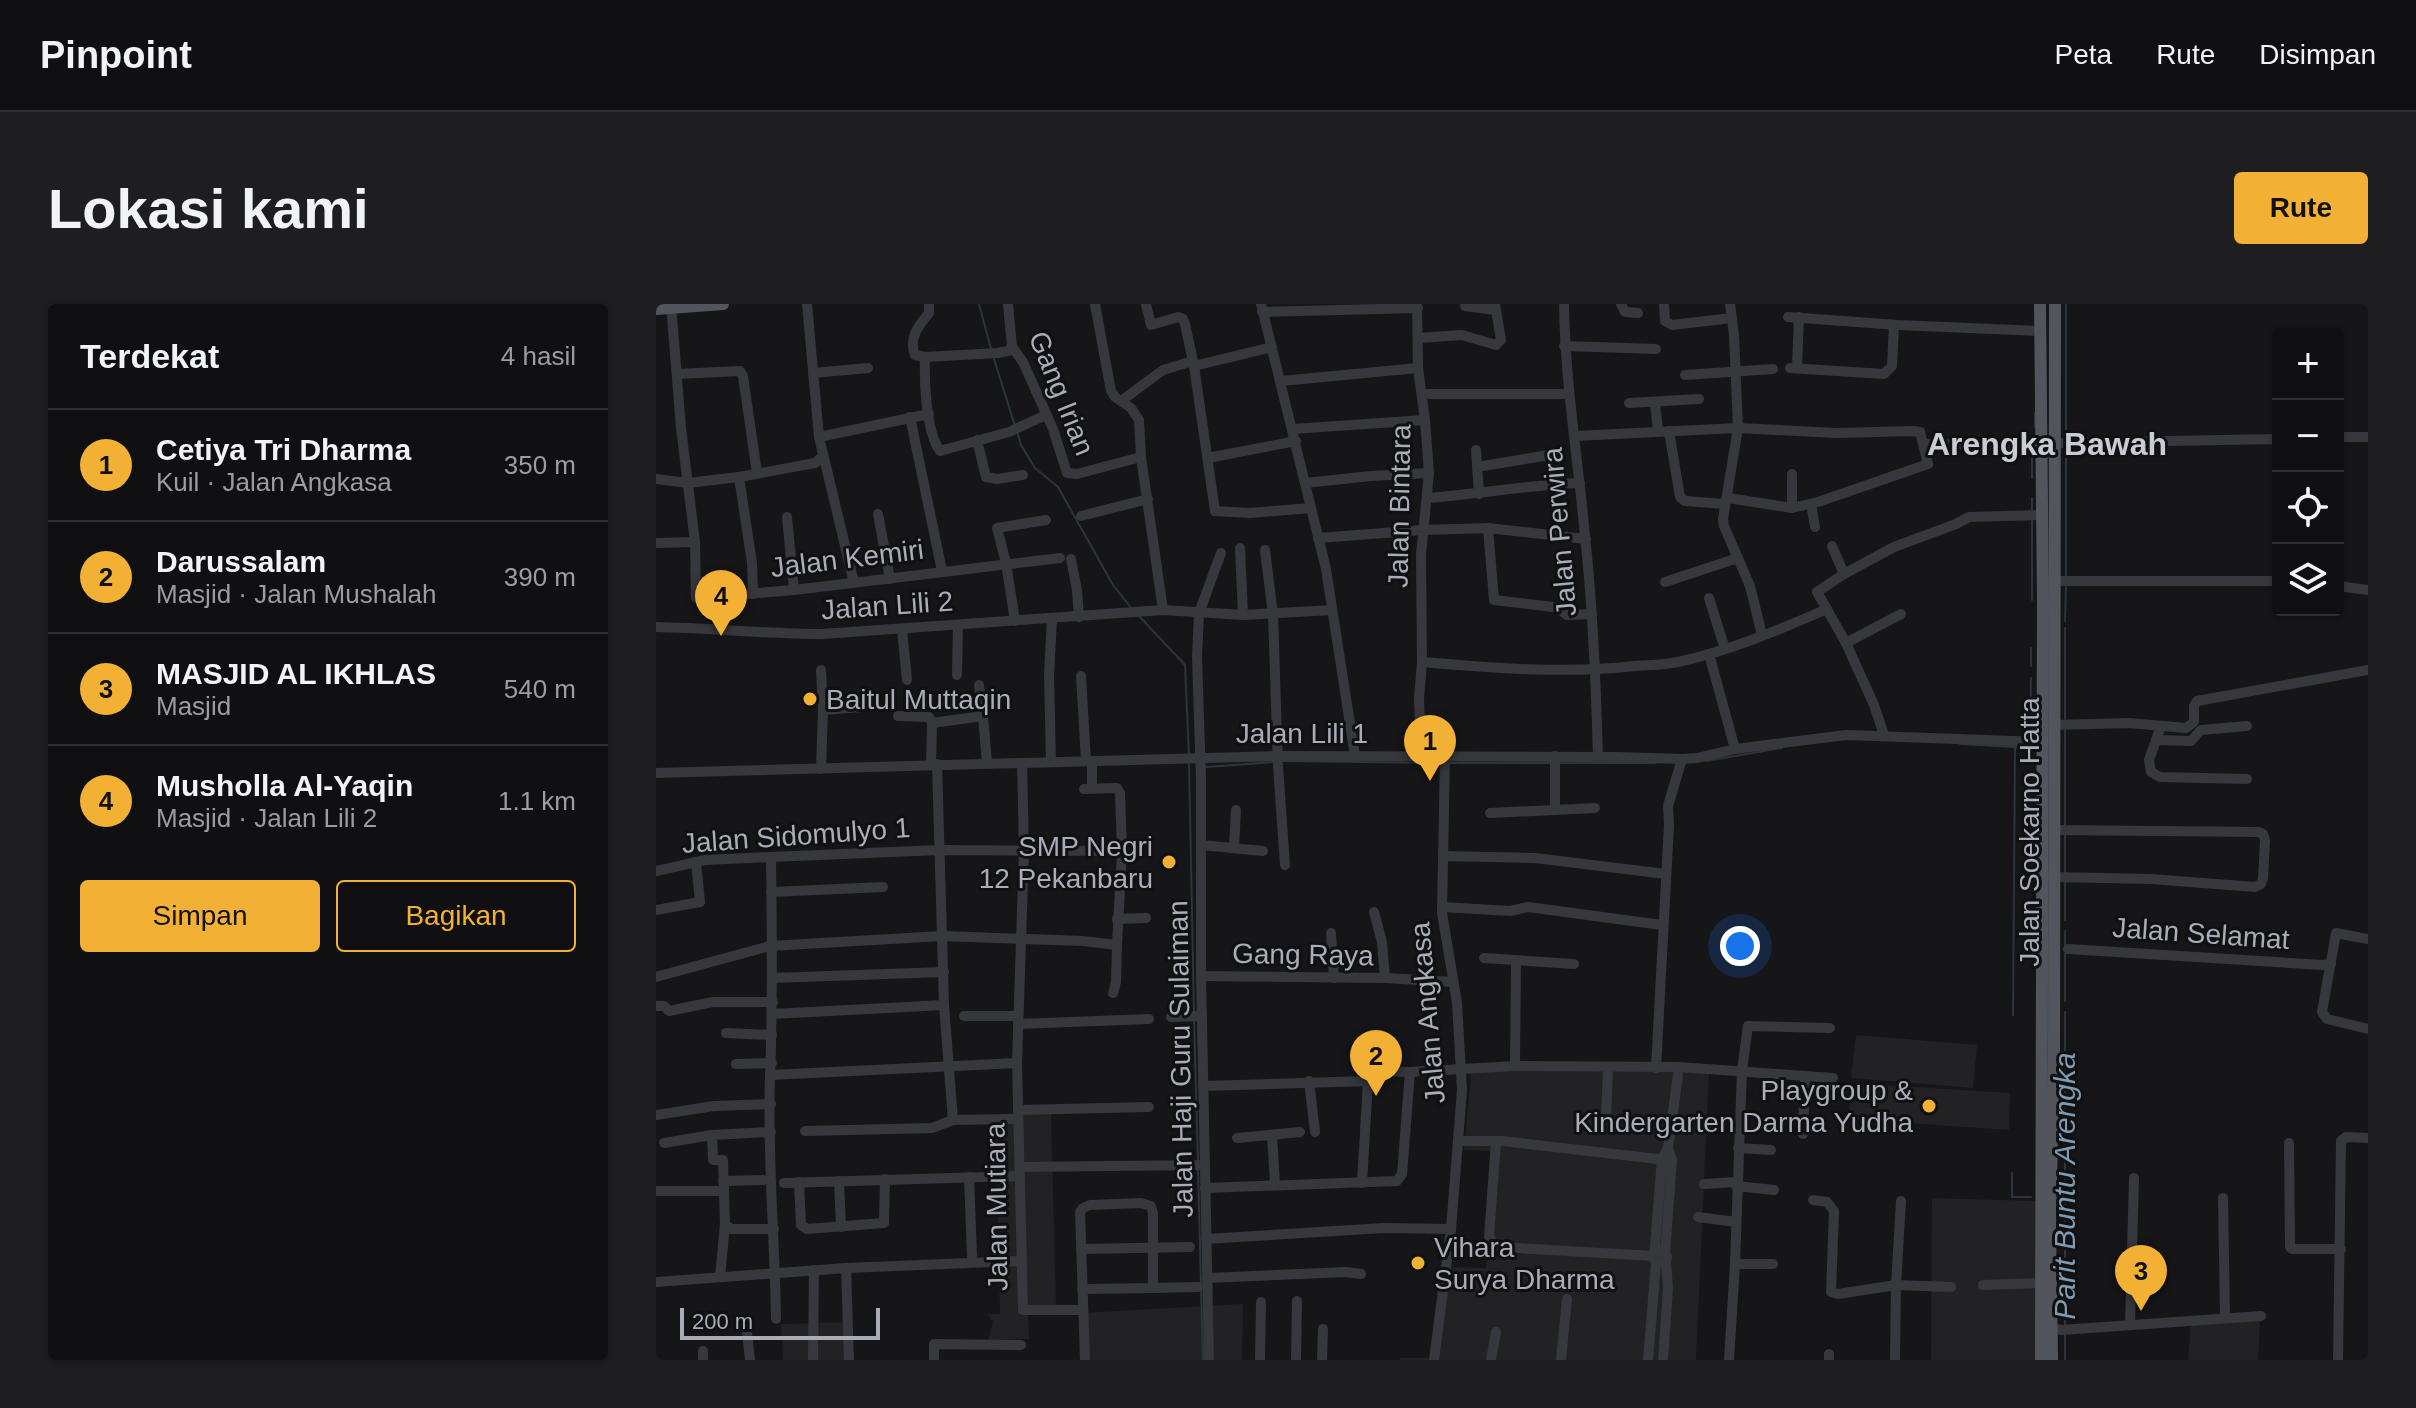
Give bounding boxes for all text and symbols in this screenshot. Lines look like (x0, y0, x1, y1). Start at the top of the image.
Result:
text: Pinpoint (40, 34, 192, 76)
text: Peta (2055, 39, 2112, 70)
text: Rute (2156, 39, 2215, 70)
text: Disimpan (2259, 39, 2376, 70)
button: Rute (2234, 172, 2368, 244)
text: Lokasi kami (48, 177, 369, 240)
street label: Gang Irian (1023, 327, 1100, 460)
map controls (2272, 328, 2344, 616)
button: + (2272, 328, 2344, 400)
text: Terdekat (80, 337, 219, 375)
text: 4 hasil (501, 341, 576, 371)
button: − (2272, 400, 2344, 472)
street label: Jalan Bintara (1383, 424, 1416, 588)
district label: Arengka Bawah (1927, 426, 2167, 462)
text: Cetiya Tri Dharma (156, 433, 411, 466)
street label: Jalan Perwira (1537, 446, 1582, 618)
text: 1 (99, 450, 113, 480)
text: 350 m (504, 450, 576, 480)
text: Kuil · Jalan Angkasa (156, 467, 392, 497)
button: locate (2272, 472, 2344, 544)
street label: Jalan Kemiri (769, 534, 925, 583)
button: layers (2272, 544, 2344, 616)
text: Darussalam (156, 545, 326, 578)
text: 2 (99, 562, 113, 592)
text: 390 m (504, 562, 576, 592)
pin: 4 (695, 570, 747, 636)
text: Masjid · Jalan Mushalah (156, 579, 436, 609)
street label: Jalan Lili 2 (820, 585, 954, 626)
text: MASJID AL IKHLAS (156, 657, 436, 690)
text: 3 (99, 674, 113, 704)
text: 540 m (504, 674, 576, 704)
place label: Baitul Muttaqin (826, 684, 1011, 715)
marker: Baitul Muttaqin (801, 690, 819, 708)
text: Masjid (156, 691, 231, 721)
street label: Jalan Soekarno Hatta (2014, 697, 2045, 967)
pin: 1 (1404, 715, 1456, 781)
street label: Jalan Lili 1 (1236, 718, 1368, 749)
text: Musholla Al-Yaqin (156, 769, 413, 802)
text: 4 (99, 786, 113, 816)
text: 1.1 km (498, 786, 576, 816)
text: Masjid · Jalan Lili 2 (156, 803, 377, 833)
street label: Jalan Sidomulyo 1 (681, 812, 911, 859)
place label: SMP Negri 12 Pekanbaru (979, 831, 1153, 894)
marker: SMP Negri 12 Pekanbaru (1160, 853, 1178, 871)
button: Simpan (80, 880, 320, 952)
button: Bagikan (336, 880, 576, 952)
street label: Jalan Haji Guru Sulaiman (1162, 900, 1199, 1218)
street label: Jalan Selamat (2111, 912, 2291, 955)
street label: Jalan Angkasa (1404, 920, 1451, 1105)
your location (1720, 926, 1760, 966)
street label: Gang Raya (1232, 938, 1374, 971)
pin: 2 (1350, 1030, 1402, 1096)
water label: Parit Buntu Arengka (2048, 1052, 2081, 1320)
place label: Playgroup & Kindergarten Darma Yudha (1574, 1075, 1913, 1138)
marker: Playgroup & Kindergarten Darma Yudha (1920, 1097, 1938, 1115)
street label: Jalan Mutiara (980, 1122, 1013, 1291)
place label: Vihara Surya Dharma (1434, 1232, 1615, 1295)
pin: 3 (2115, 1245, 2167, 1311)
marker: Vihara Surya Dharma (1409, 1254, 1427, 1272)
scale bar (680, 1304, 880, 1340)
text: 200 m (692, 1309, 753, 1334)

